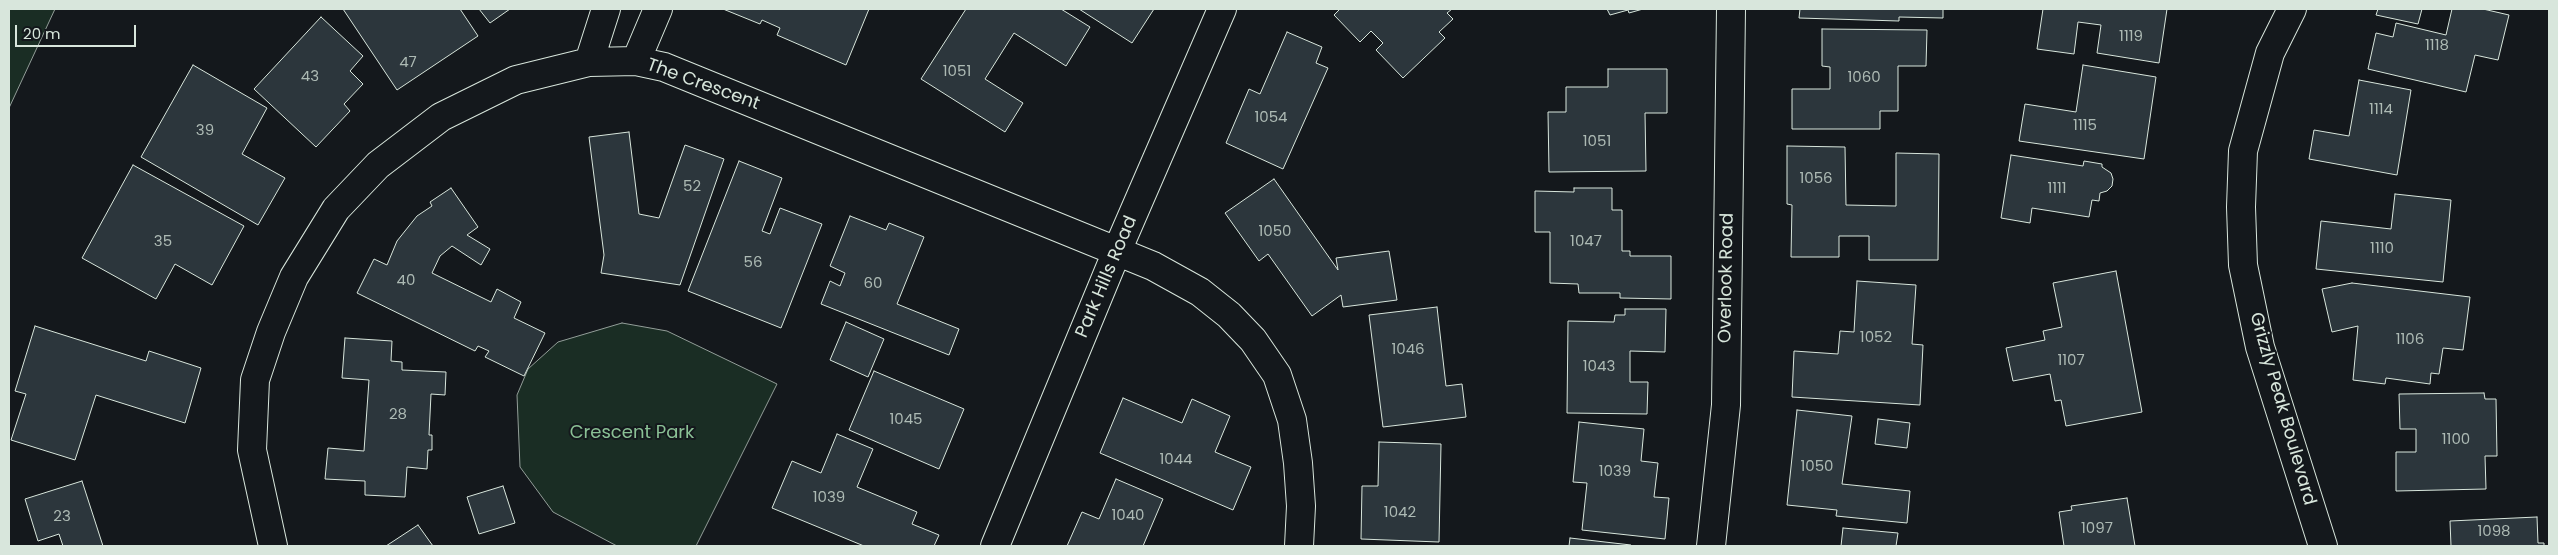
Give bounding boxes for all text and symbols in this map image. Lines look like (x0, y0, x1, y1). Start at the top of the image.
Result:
scale bar (18, 15, 139, 47)
text: 20 m (23, 23, 61, 44)
house number: 1119 (2119, 28, 2143, 46)
house number: 1118 (2425, 37, 2449, 55)
house number: 47 (399, 54, 417, 72)
street label: The Crescent (644, 55, 762, 115)
house number: 1051 (943, 63, 971, 81)
house number: 43 (301, 68, 319, 86)
house number: 1060 (1847, 69, 1881, 87)
house number: 1114 (2369, 101, 2393, 119)
house number: 1054 (1254, 109, 1288, 127)
house number: 1115 (2073, 117, 2097, 135)
house number: 39 (196, 122, 214, 140)
house number: 1051 (1583, 133, 1611, 151)
house number: 1056 (1799, 170, 1833, 188)
house number: 52 (683, 178, 701, 196)
house number: 1111 (2047, 180, 2067, 198)
street label: Park Hills Road (1072, 213, 1142, 341)
street label: Overlook Road (1715, 213, 1739, 343)
house number: 1050 (1258, 223, 1292, 241)
house number: 35 (154, 233, 172, 251)
house number: 1047 (1570, 233, 1602, 251)
house number: 1110 (2370, 240, 2394, 258)
house number: 56 (744, 254, 762, 272)
house number: 40 (397, 272, 415, 290)
house number: 60 (864, 275, 882, 293)
street label: Grizzly Peak Boulevard (2244, 310, 2320, 508)
house number: 1052 (1860, 329, 1892, 347)
house number: 1106 (2396, 331, 2424, 349)
house number: 1046 (1391, 341, 1425, 359)
house number: 1107 (2057, 352, 2085, 370)
house number: 1043 (1583, 358, 1615, 376)
house number: 28 (389, 406, 407, 424)
house number: 1045 (889, 411, 923, 429)
park label: Crescent Park (570, 422, 694, 444)
house number: 1100 (2442, 431, 2470, 449)
house number: 1044 (1159, 451, 1193, 469)
house number: 1050 (1800, 458, 1834, 476)
house number: 1039 (1599, 463, 1631, 481)
house number: 1039 (813, 489, 845, 507)
house number: 1042 (1384, 504, 1416, 522)
house number: 1040 (1111, 507, 1145, 525)
house number: 23 (53, 508, 71, 526)
house number: 1097 (2081, 520, 2113, 538)
house number: 1098 (2477, 523, 2511, 541)

